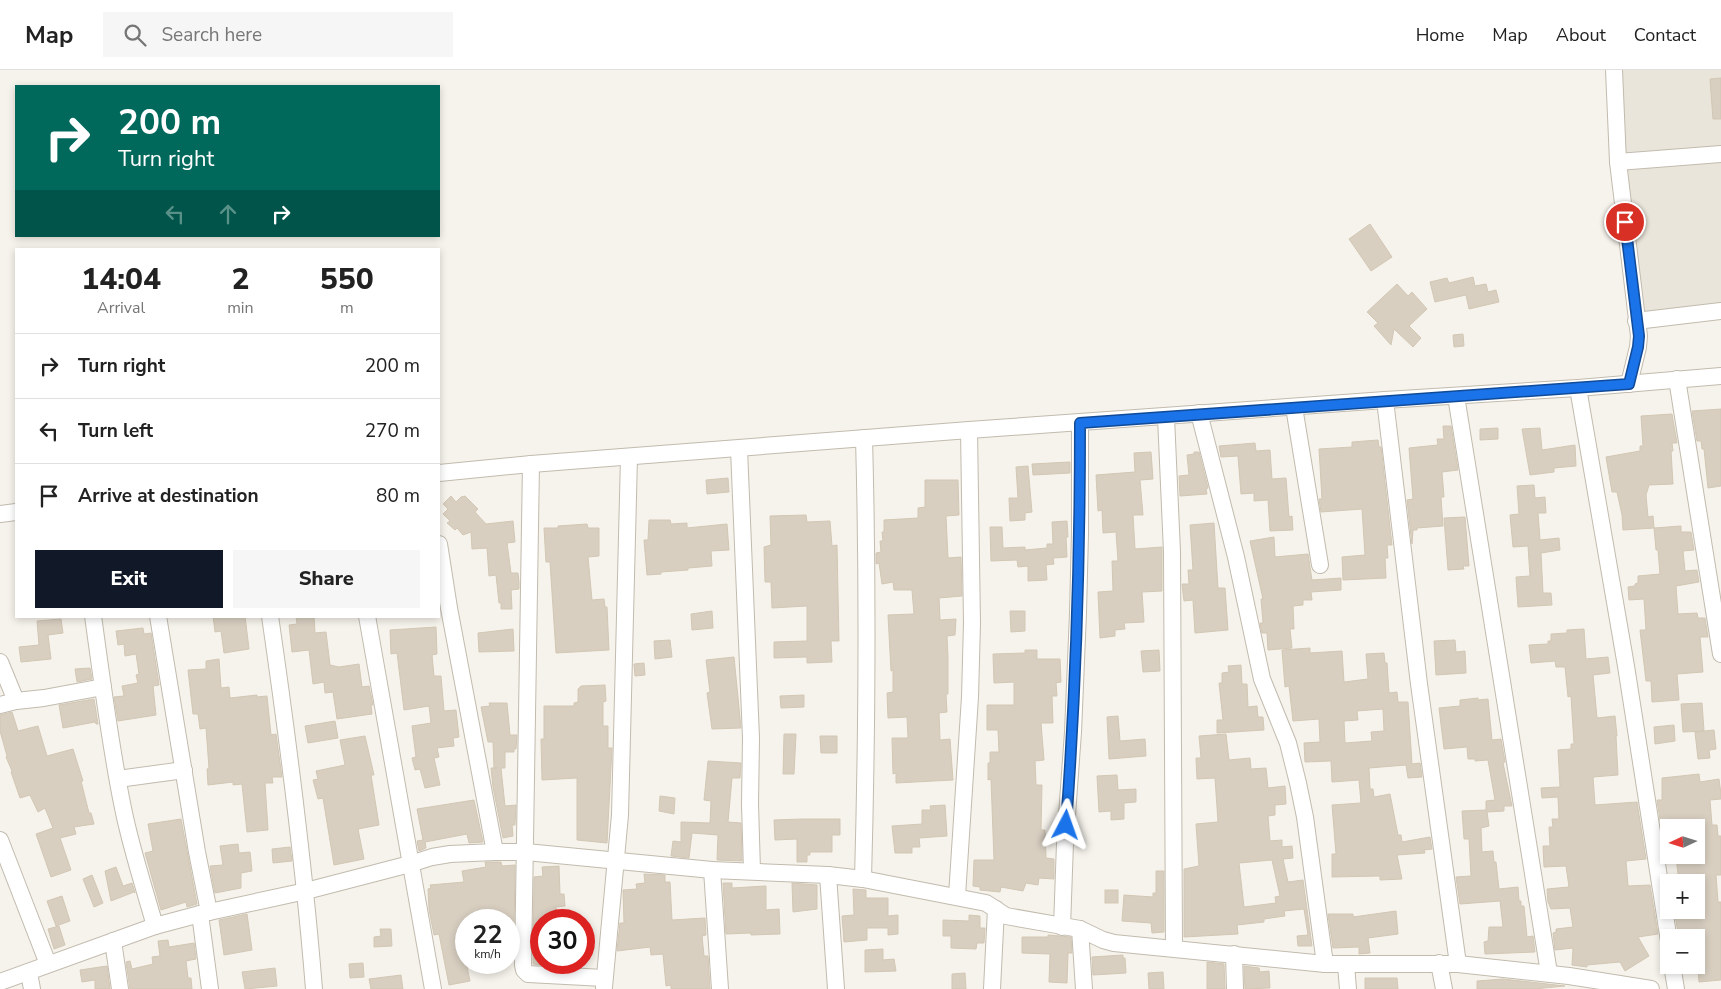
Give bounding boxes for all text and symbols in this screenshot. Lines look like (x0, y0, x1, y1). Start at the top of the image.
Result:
search box (103, 12, 453, 57)
text: Map (25, 19, 73, 51)
icon: search (121, 21, 149, 49)
text: Search here (161, 22, 262, 48)
text: Home (1416, 23, 1464, 47)
text: Map (1492, 23, 1528, 47)
text: About (1556, 23, 1606, 47)
text: Contact (1634, 23, 1696, 47)
text: 200 m (118, 99, 221, 146)
icon: right (35, 105, 100, 170)
text: Turn right (118, 144, 214, 174)
icon: left (161, 200, 189, 228)
icon: ahead (214, 200, 242, 228)
icon: right (267, 200, 295, 228)
pin (1604, 201, 1646, 243)
icon: arrive (1611, 208, 1639, 236)
text: 14:04 (81, 259, 161, 300)
text: 2 (231, 259, 249, 300)
text: 550 (320, 259, 374, 300)
text: Arrival (97, 297, 145, 319)
text: min (227, 297, 254, 319)
text: m (340, 297, 354, 319)
icon: right (35, 352, 63, 380)
text: Turn right (78, 353, 165, 379)
text: 200 m (365, 353, 420, 379)
icon: left (35, 417, 63, 445)
text: Turn left (78, 418, 153, 444)
text: 270 m (365, 418, 420, 444)
icon: arrive (35, 482, 63, 510)
text: Arrive at destination (78, 483, 259, 509)
text: 80 m (376, 483, 420, 509)
button: Exit (35, 550, 223, 608)
button: Share (233, 550, 420, 608)
position arrow (1039, 798, 1091, 850)
north arrow (1660, 819, 1705, 864)
map controls (1660, 819, 1705, 974)
button: + (1660, 874, 1705, 919)
speed limit sign: 30 (530, 909, 595, 974)
text: 22 (472, 918, 503, 952)
button: − (1660, 929, 1705, 974)
text: km/h (474, 946, 501, 962)

